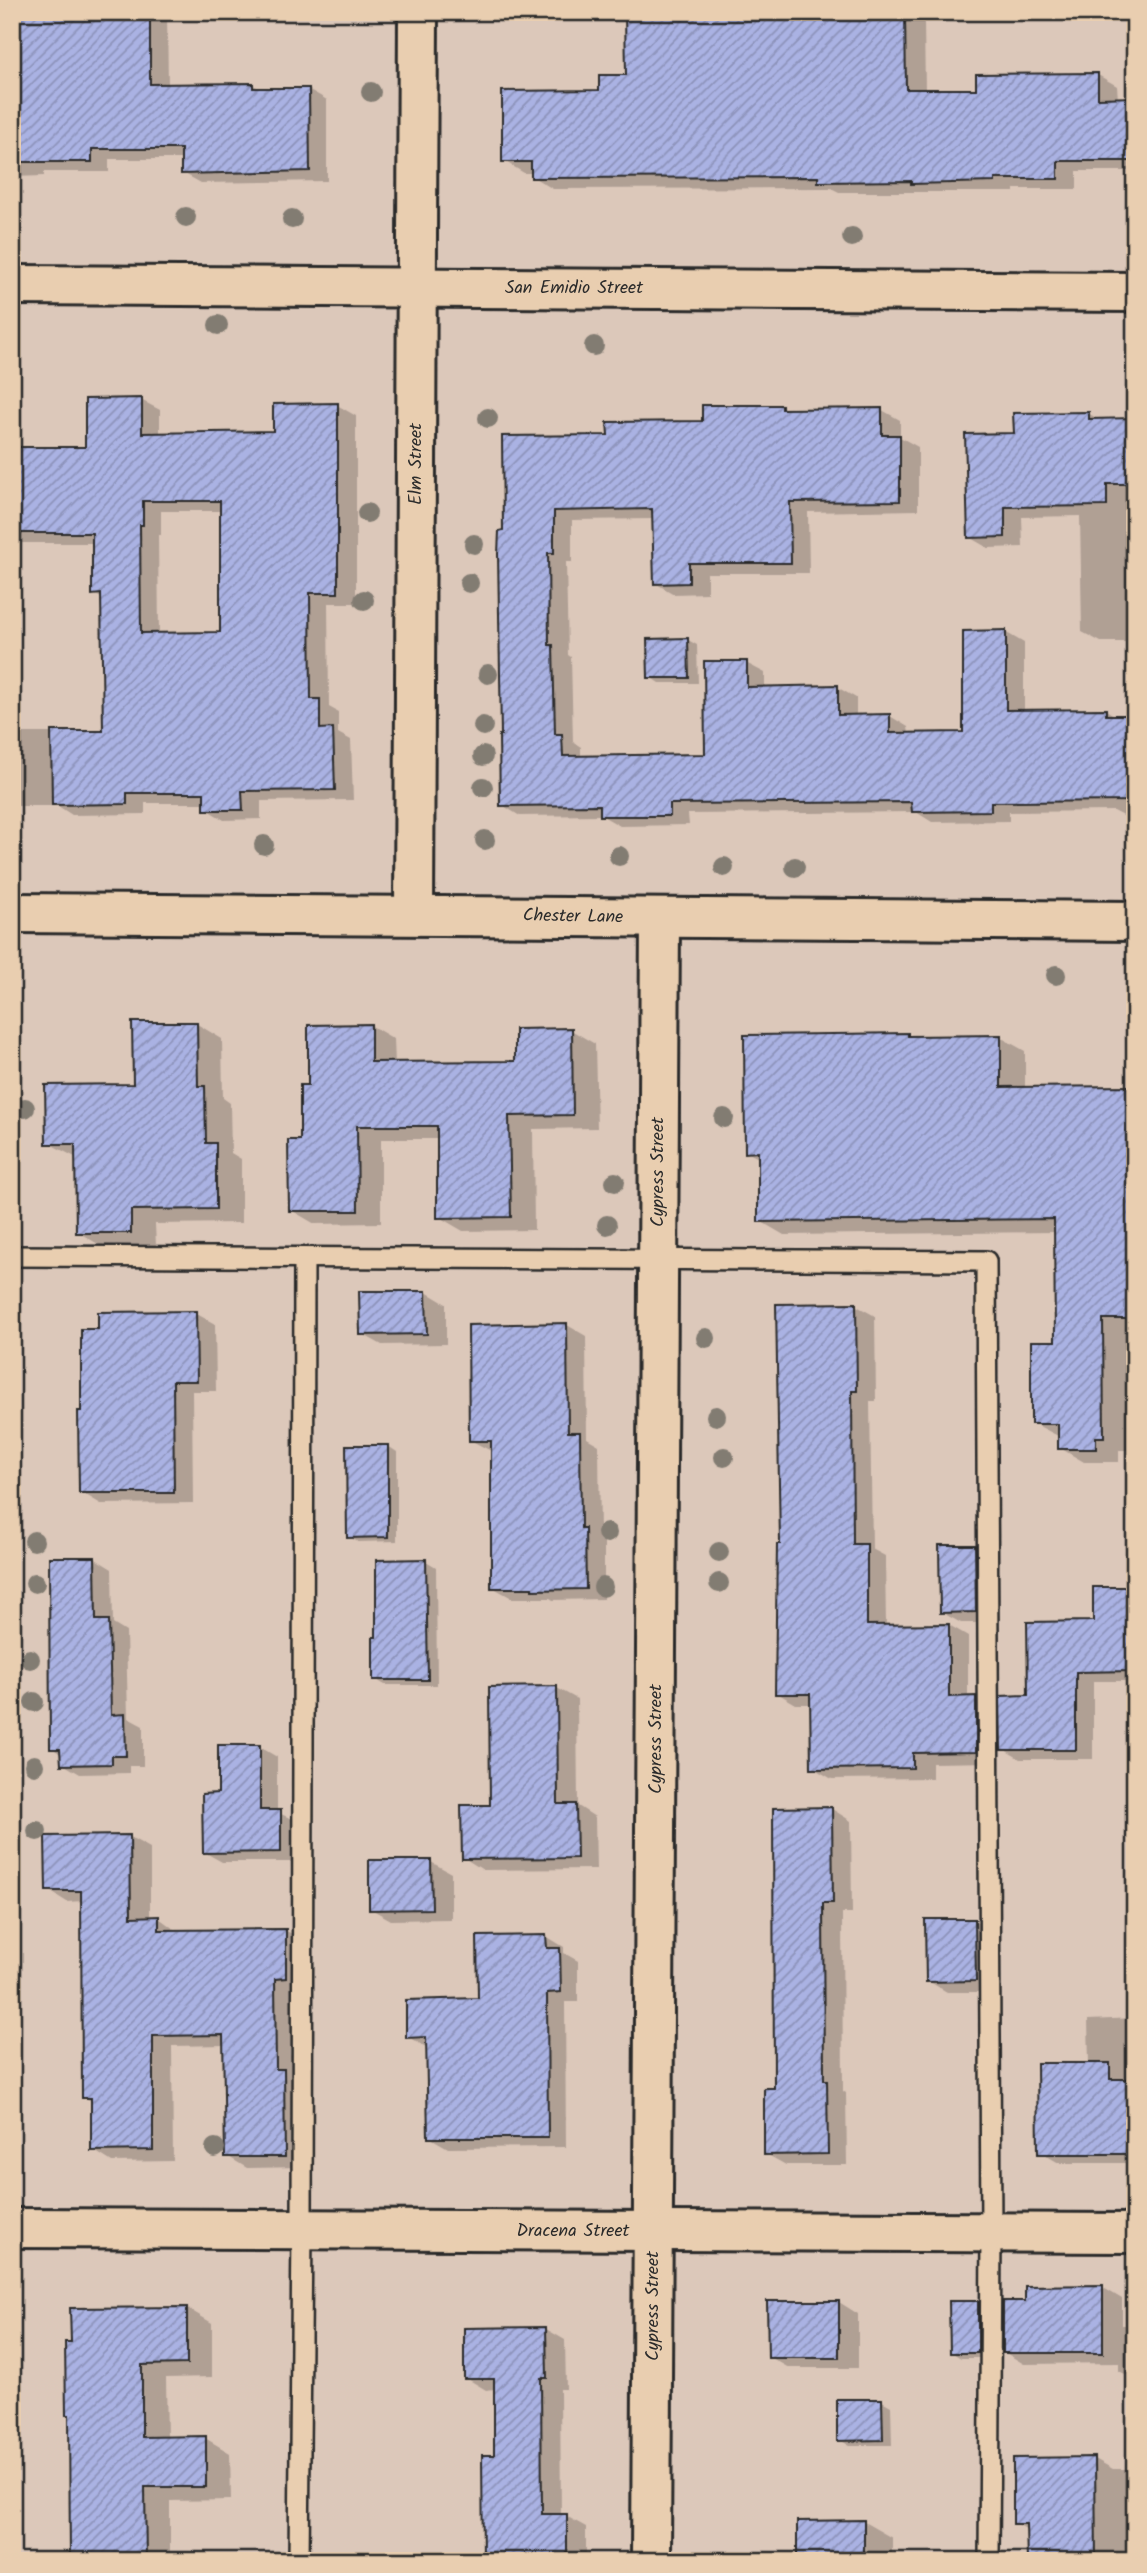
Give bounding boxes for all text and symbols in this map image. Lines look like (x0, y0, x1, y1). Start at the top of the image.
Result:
street label: San Emidio Street (505, 274, 644, 303)
street label: Elm Street (402, 422, 431, 505)
street label: Chester Lane (523, 902, 623, 932)
street label: Cypress Street (644, 1116, 673, 1227)
street label: Cypress Street (642, 1683, 671, 1794)
street label: Dracena Street (516, 2217, 631, 2246)
street label: Cypress Street (639, 2250, 668, 2361)

